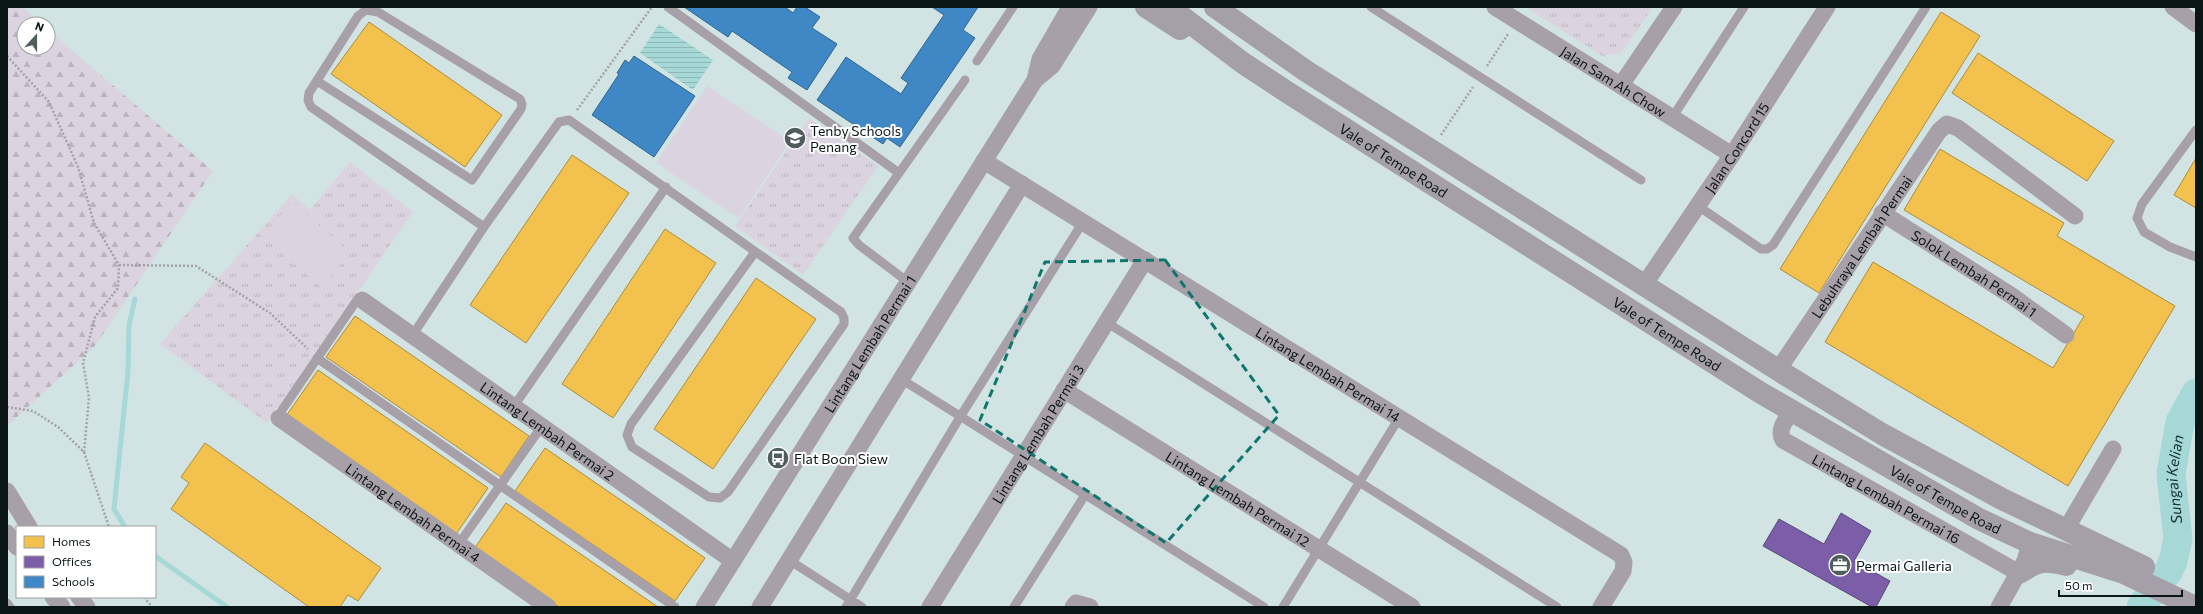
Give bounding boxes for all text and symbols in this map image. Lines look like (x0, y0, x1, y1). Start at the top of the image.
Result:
north arrow (16, 16, 56, 56)
text: N (34, 19, 46, 34)
street label: Jalan Sam Ah Chow (1558, 42, 1669, 120)
street label: Jalan Concord 15 (1701, 99, 1772, 196)
street label: Vale of Tempe Road (1337, 119, 1451, 200)
place label: Tenby Schools Penang (810, 122, 901, 155)
school or university icon: Tenby Schools Penang (782, 125, 808, 151)
street label: Lebuhraya Lembah Permai (1807, 172, 1915, 321)
street label: Solok Lembah Permai 1 (1909, 226, 2040, 320)
street label: Lintang Lembah Permai 1 (820, 272, 919, 415)
street label: Vale of Tempe Road (1610, 293, 1725, 374)
street label: Lintang Lembah Permai 14 (1253, 323, 1404, 425)
street label: Lintang Lembah Permai 3 (988, 361, 1087, 506)
street label: Lintang Lembah Permai 2 (477, 378, 618, 484)
water label: Sungai Kelian (2162, 433, 2187, 525)
bus stop icon: Flat Boon Siew (765, 445, 791, 471)
street label: Lintang Lembah Permai 12 (1163, 447, 1313, 550)
place label: Flat Boon Siew (794, 450, 888, 467)
street label: Lintang Lembah Permai 16 (1810, 450, 1963, 547)
street label: Lintang Lembah Permai 4 (343, 459, 484, 566)
street label: Vale of Tempe Road (1887, 461, 2004, 537)
legend (16, 526, 156, 598)
text: Homes (52, 534, 90, 548)
office icon: Permai Galleria (1827, 552, 1853, 578)
text: Offices (52, 554, 92, 568)
place label: Permai Galleria (1856, 557, 1952, 574)
scale bar (2059, 572, 2182, 598)
text: Schools (52, 574, 95, 588)
text: 50 m (2065, 578, 2093, 592)

